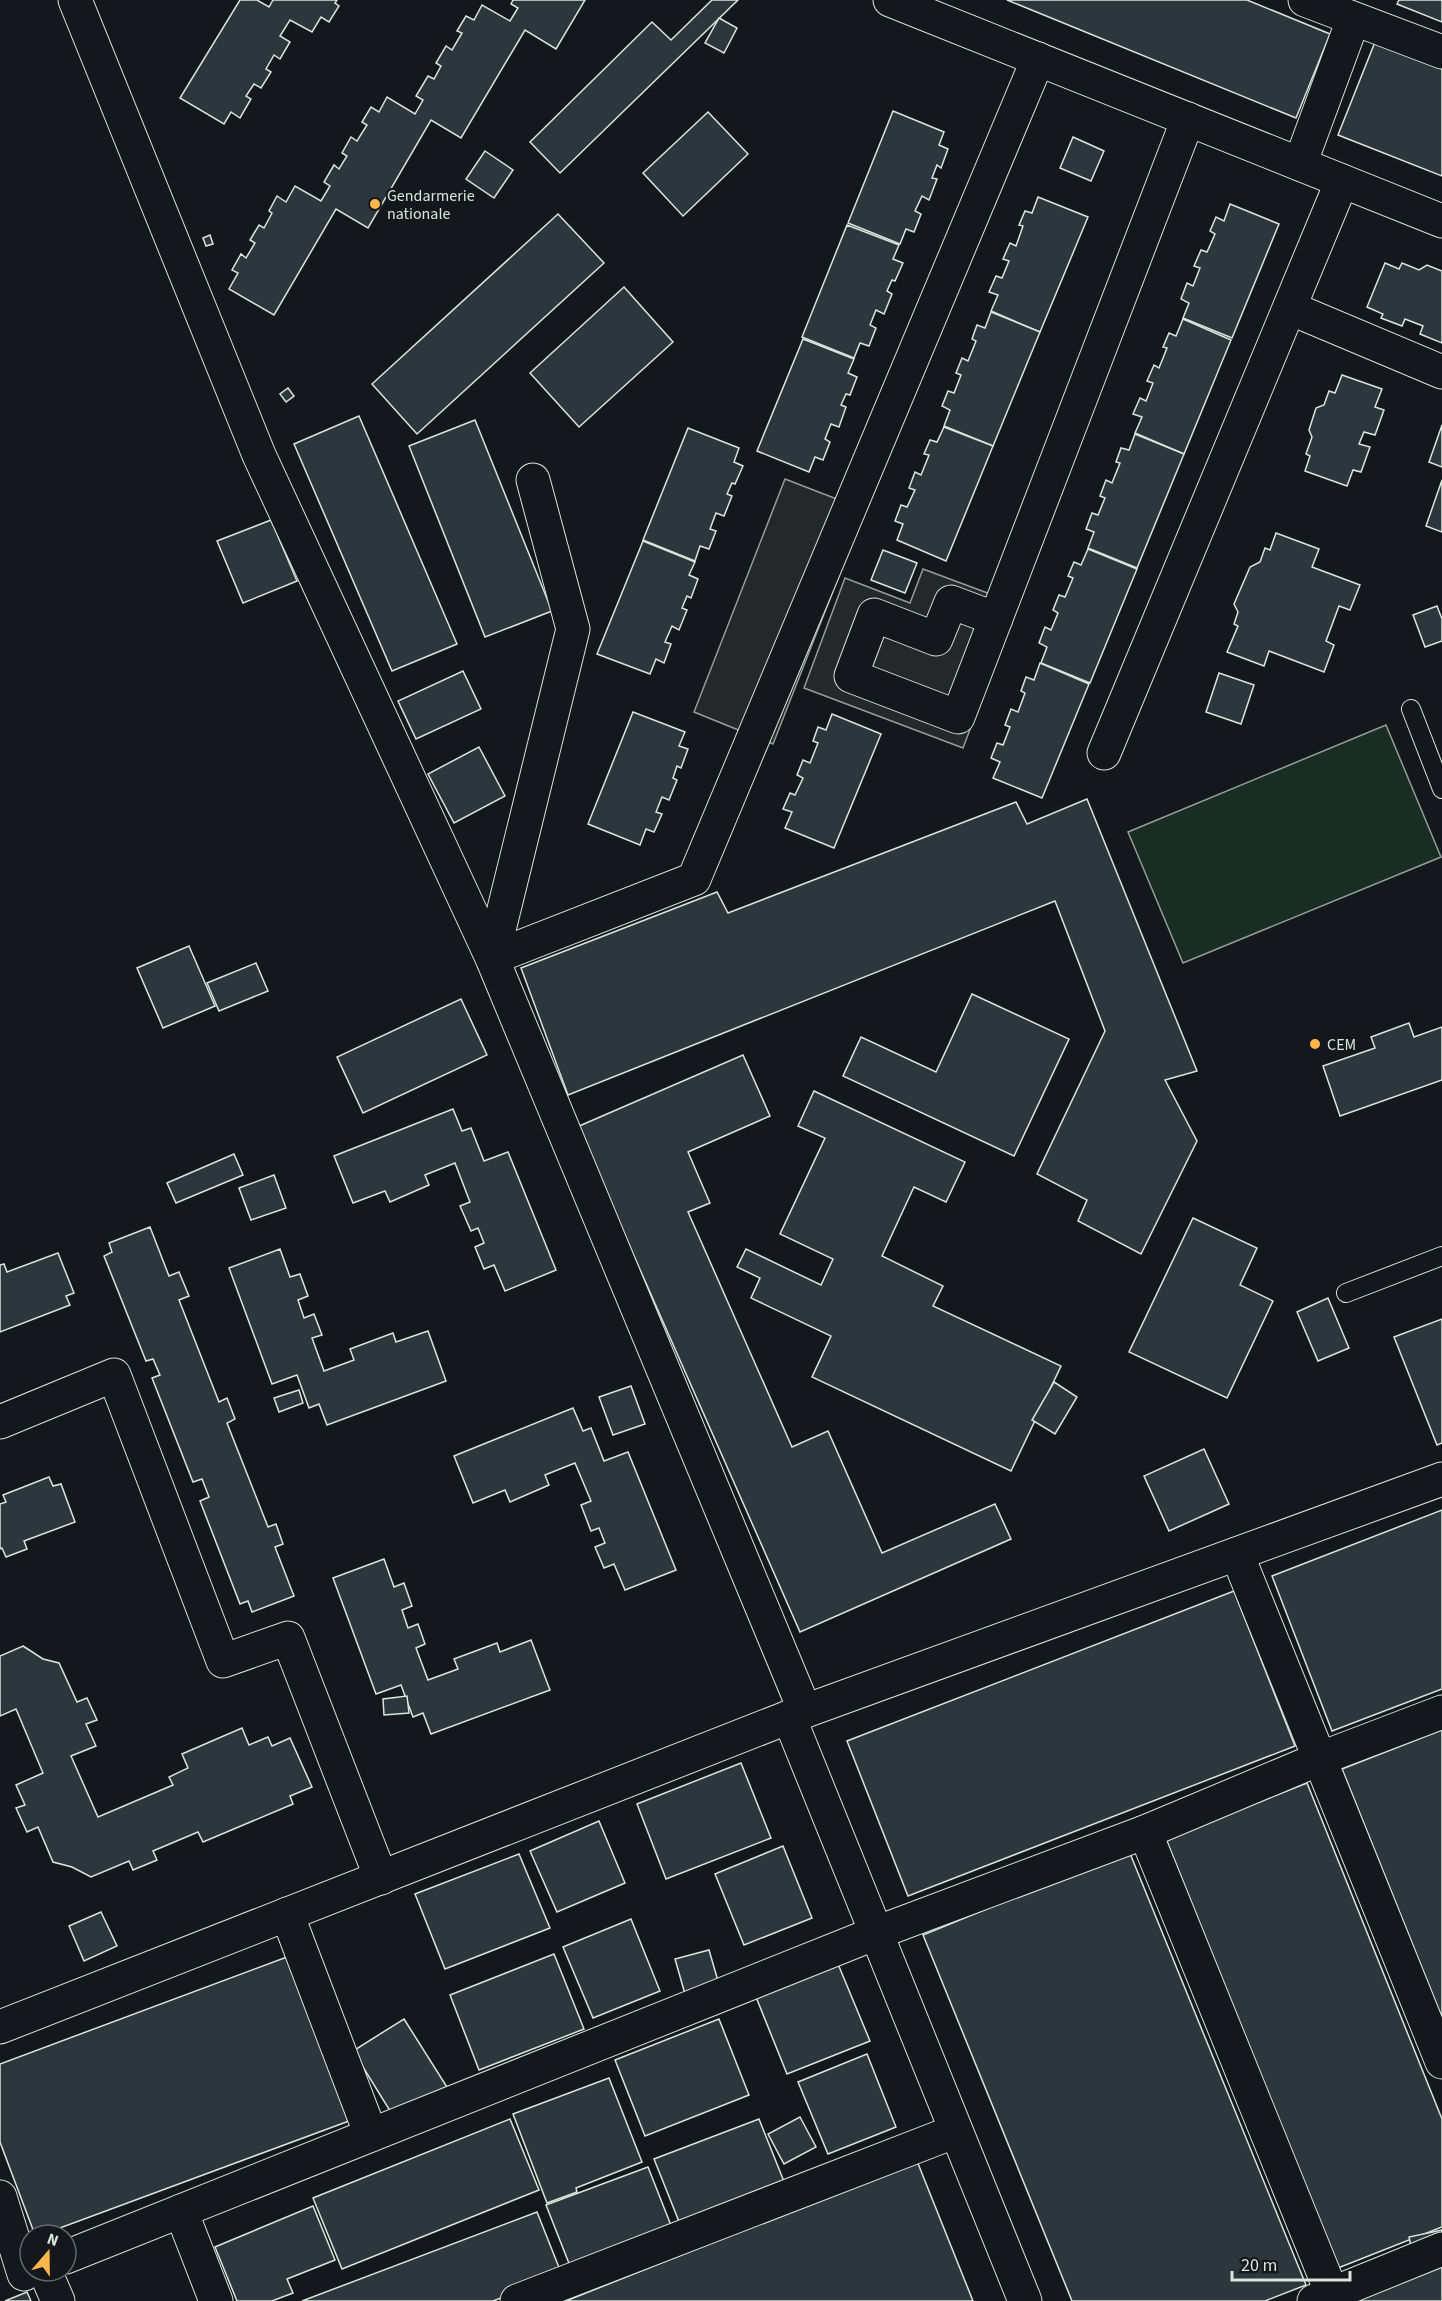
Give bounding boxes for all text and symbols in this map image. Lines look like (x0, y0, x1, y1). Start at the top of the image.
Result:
place label: Gendarmerie nationale (387, 185, 475, 225)
marker: Gendarmerie nationale (368, 197, 382, 211)
place label: CEM (1327, 1034, 1356, 1056)
marker: CEM (1308, 1037, 1322, 1051)
north arrow (18, 2223, 78, 2283)
text: N (44, 2228, 62, 2252)
scale bar (1232, 2244, 1350, 2282)
text: 20 m (1241, 2253, 1277, 2278)

